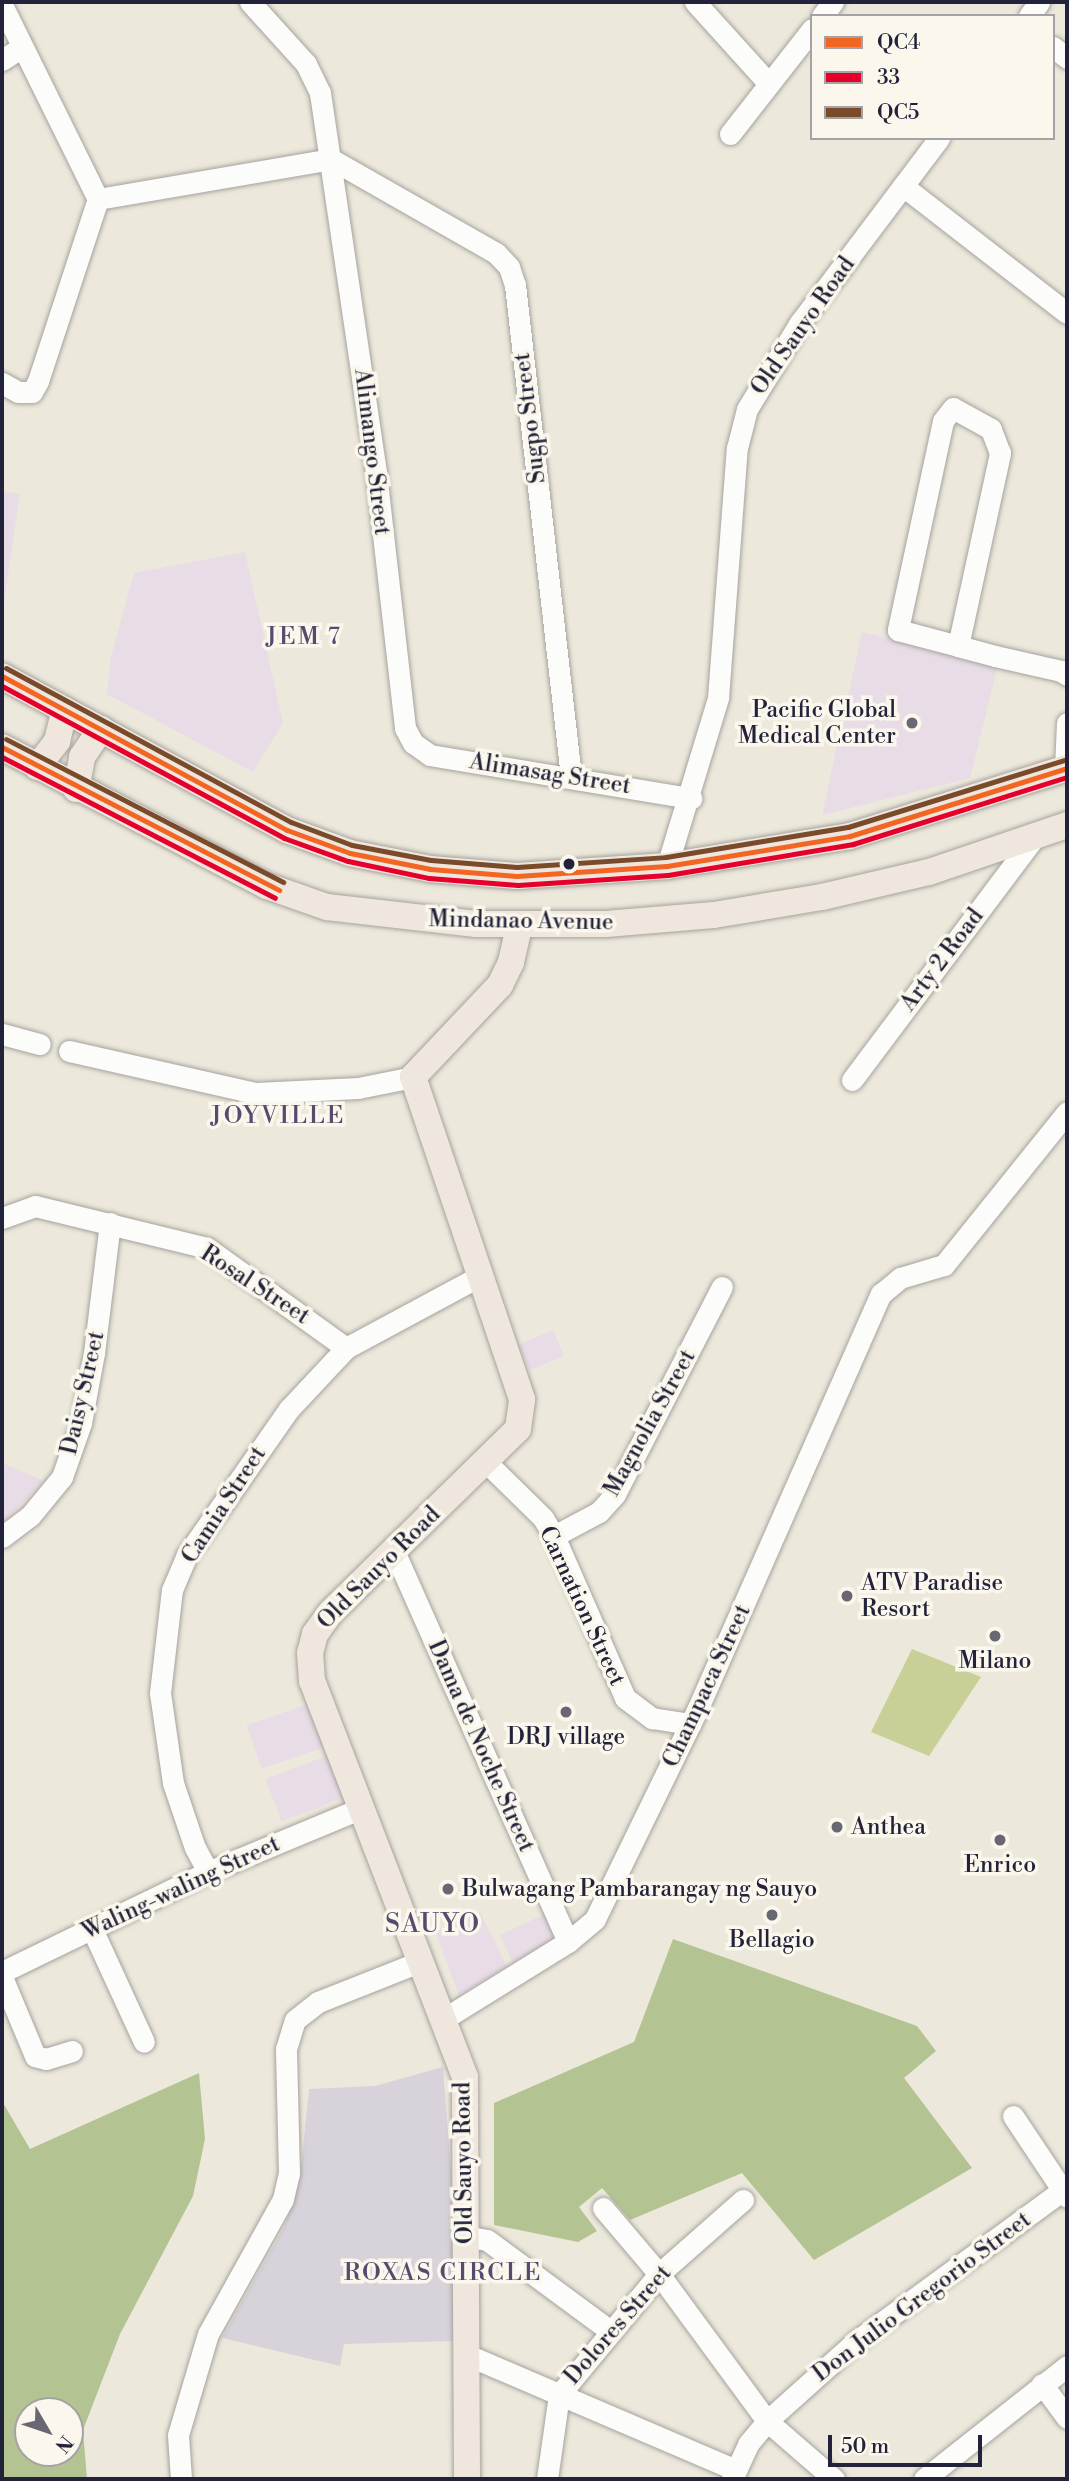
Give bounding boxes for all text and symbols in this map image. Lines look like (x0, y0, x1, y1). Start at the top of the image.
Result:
legend (810, 14, 1055, 140)
text: QC4 (877, 30, 920, 56)
text: 33 (877, 65, 900, 91)
text: QC5 (877, 100, 919, 126)
street label: Old Sauyo Road (745, 252, 861, 400)
street label: Sugpo Street (508, 351, 552, 485)
street label: Alimango Street (348, 367, 396, 537)
district label: JEM 7 (267, 624, 341, 652)
place label: Pacific Global Medical Center (738, 696, 896, 750)
marker: Pacific Global Medical Center (902, 713, 922, 733)
street label: Alimasag Street (467, 748, 633, 800)
unlabelled marker (562, 857, 576, 871)
street label: Arty 2 Road (894, 903, 990, 1017)
street label: Mindanao Avenue (428, 906, 614, 936)
district label: JOYVILLE (212, 1103, 344, 1131)
street label: Rosal Street (195, 1240, 315, 1330)
street label: Daisy Street (55, 1329, 111, 1457)
street label: Magnolia Street (598, 1345, 702, 1501)
street label: Camia Street (176, 1441, 272, 1569)
street label: Old Sauyo Road (312, 1501, 446, 1635)
street label: Carnation Street (533, 1522, 631, 1690)
place label: ATV Paradise Resort (861, 1569, 1003, 1623)
marker: ATV Paradise Resort (839, 1588, 855, 1604)
street label: Champaca Street (657, 1600, 757, 1772)
marker: Milano (987, 1628, 1003, 1644)
street label: Dama de Noche Street (422, 1636, 540, 1856)
place label: Milano (958, 1647, 1032, 1675)
marker: DRJ village (558, 1704, 574, 1720)
place label: DRJ village (507, 1723, 625, 1751)
place label: Anthea (851, 1813, 926, 1841)
marker: Anthea (829, 1819, 845, 1835)
street label: Waling-waling Street (78, 1830, 284, 1946)
marker: Enrico (992, 1832, 1008, 1848)
place label: Enrico (964, 1851, 1036, 1879)
place label: Bulwagang Pambarangay ng Sauyo (462, 1875, 817, 1903)
marker: Bulwagang Pambarangay ng Sauyo (440, 1881, 456, 1897)
marker: Bellagio (764, 1907, 780, 1923)
district label: SAUYO (386, 1909, 480, 1941)
place label: Bellagio (729, 1926, 815, 1954)
street label: Old Sauyo Road (449, 2082, 479, 2244)
street label: Don Julio Gregorio Street (808, 2206, 1036, 2388)
district label: ROXAS CIRCLE (345, 2260, 541, 2288)
street label: Dolores Street (559, 2260, 677, 2390)
north arrow (14, 2397, 84, 2467)
scale bar (831, 2422, 985, 2466)
text: N (50, 2431, 78, 2457)
text: 50 m (841, 2434, 889, 2460)

